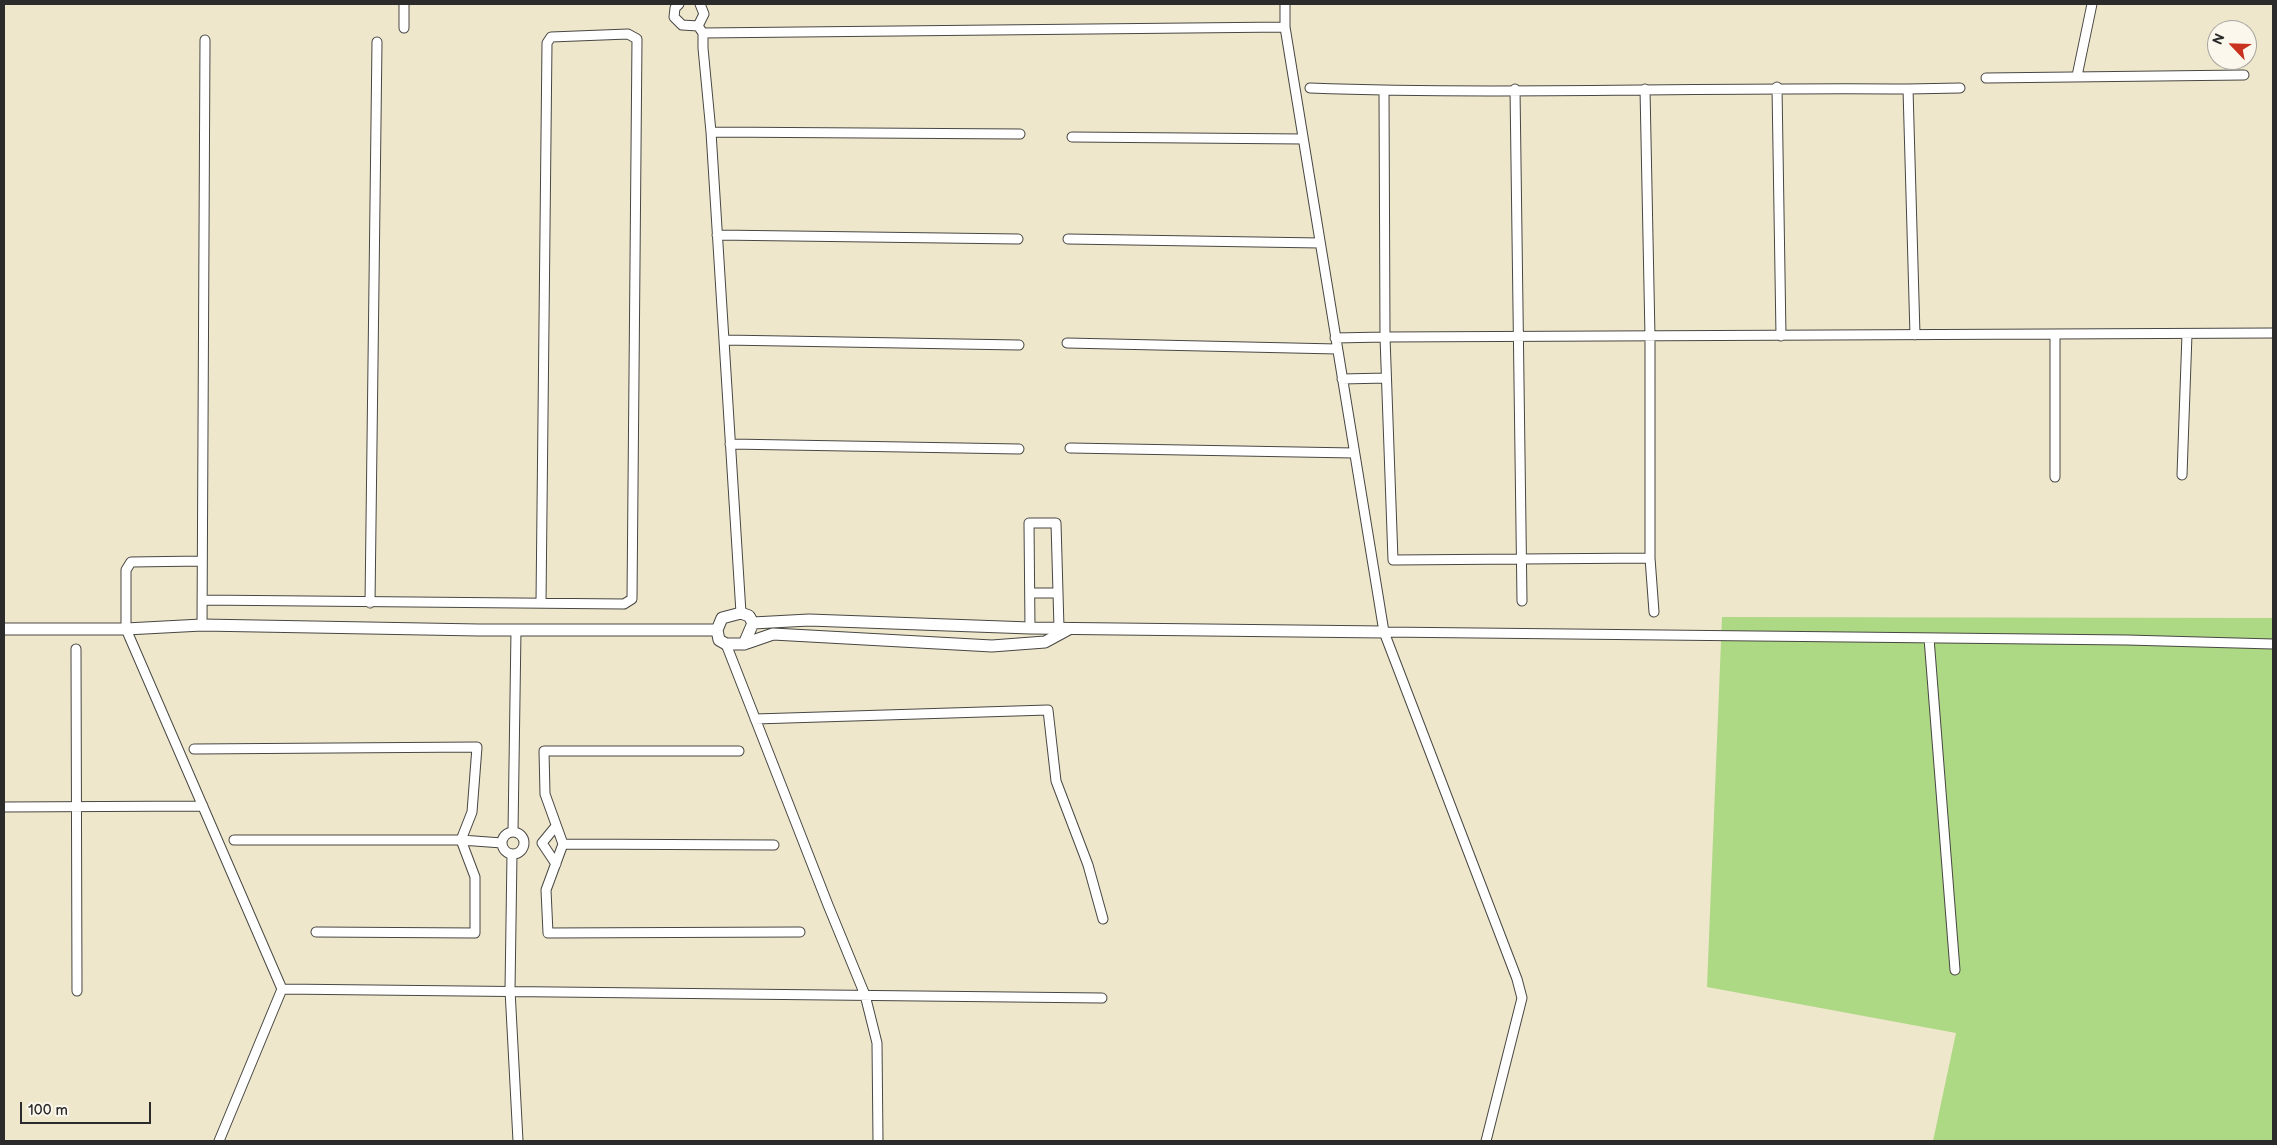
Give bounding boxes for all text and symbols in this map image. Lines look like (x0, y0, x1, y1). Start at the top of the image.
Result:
north arrow (2207, 20, 2257, 70)
text: N (2209, 31, 2229, 47)
scale bar (22, 1092, 154, 1124)
text: 100 m (28, 1101, 68, 1120)

